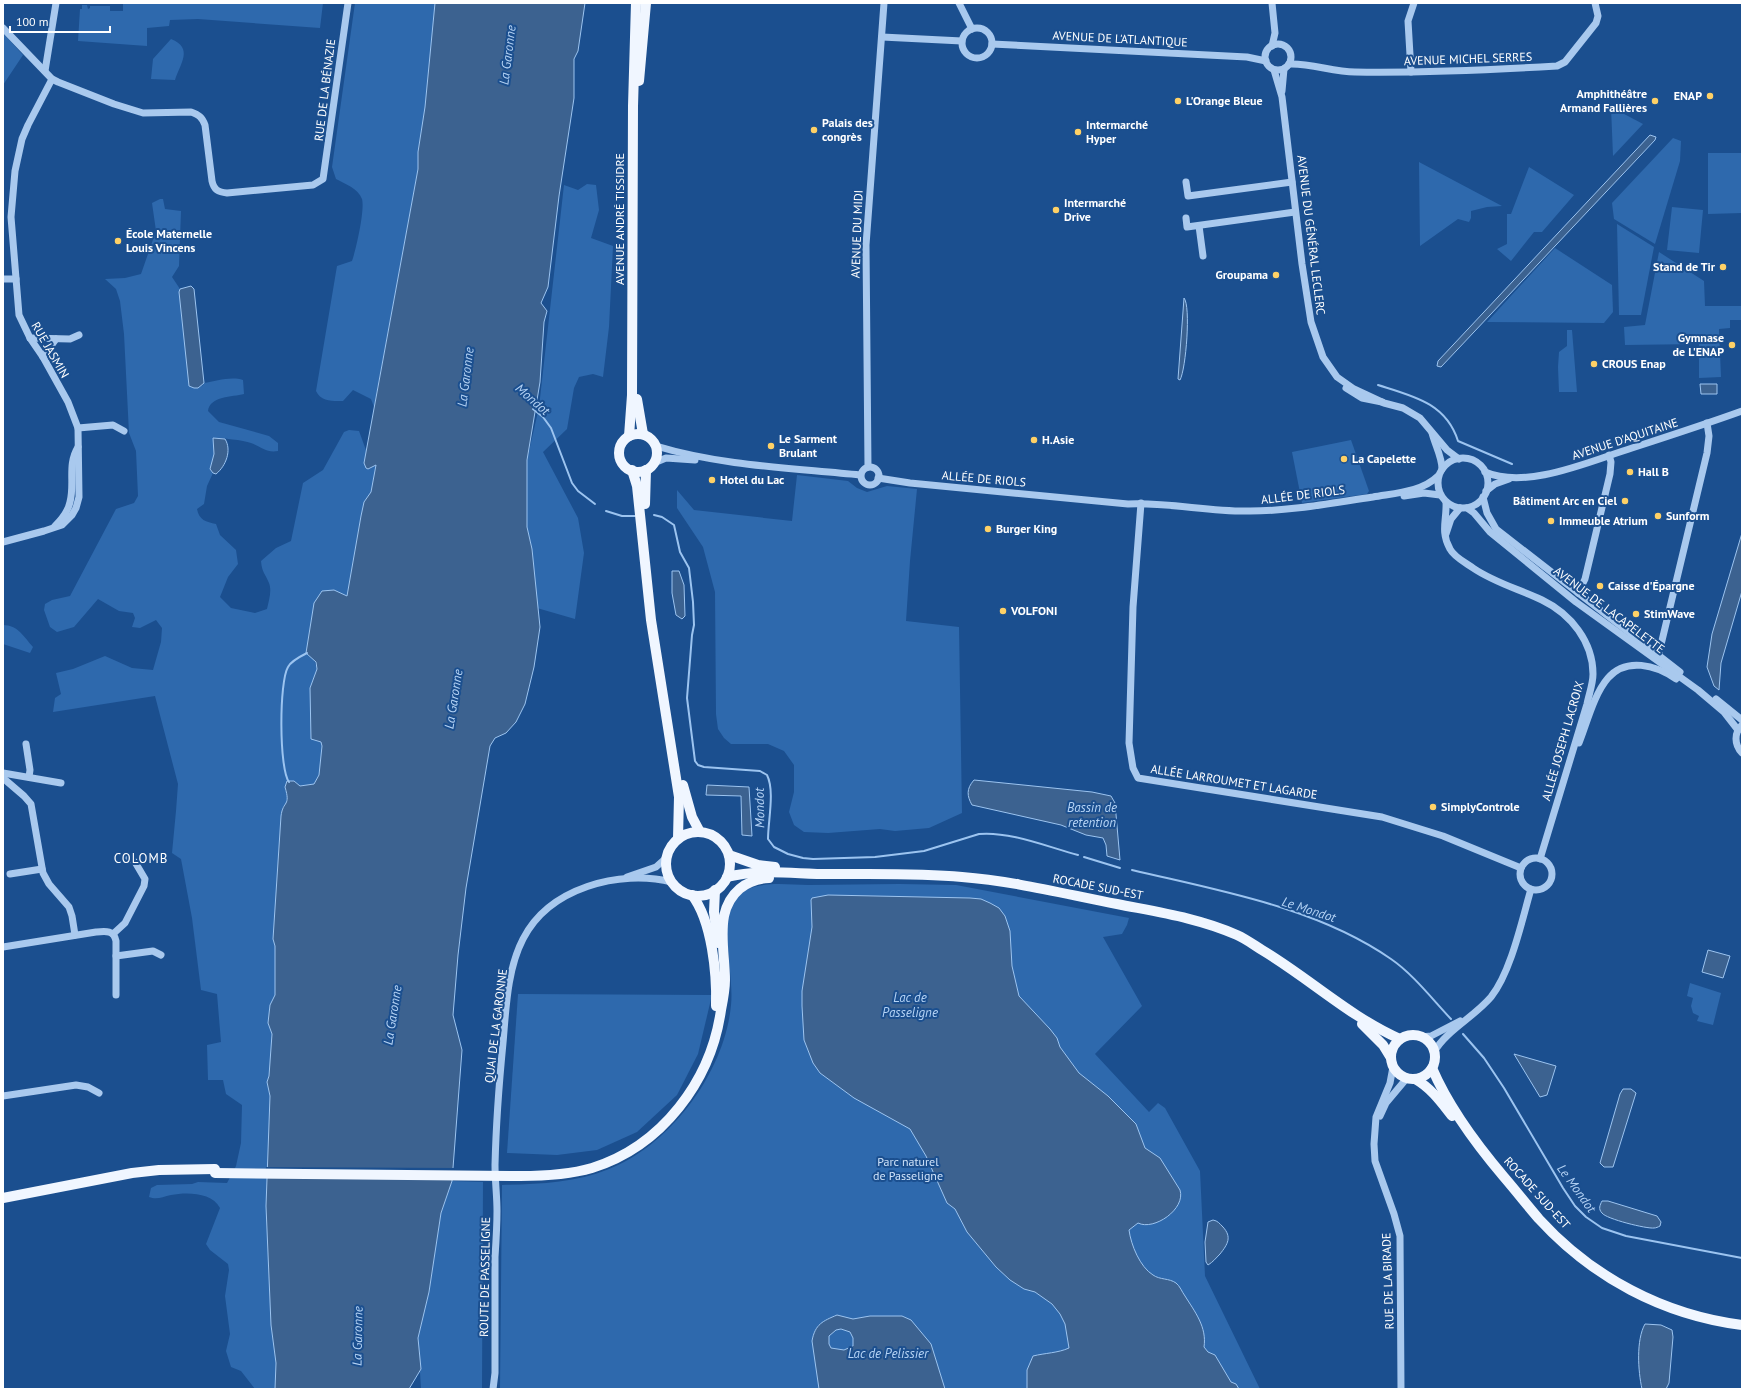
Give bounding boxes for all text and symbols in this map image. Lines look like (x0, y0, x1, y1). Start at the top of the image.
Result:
scale bar (10, 8, 110, 34)
text: 100 m (16, 14, 49, 29)
water label: La Garonne (495, 24, 520, 86)
street label: AVENUE DE L'ATLANTIQUE (1052, 27, 1188, 50)
street label: RUE DE LA BÉNAZIE (311, 38, 338, 142)
street label: AVENUE MICHEL SERRES (1404, 49, 1532, 68)
place label: Amphithéâtre Armand Fallières (1560, 86, 1647, 115)
place label: ENAP (1674, 88, 1702, 103)
marker: ENAP (1705, 91, 1715, 101)
place label: L'Orange Bleue (1186, 93, 1263, 108)
marker: L'Orange Bleue (1173, 96, 1183, 106)
marker: Amphithéâtre Armand Fallières (1650, 96, 1660, 106)
place label: Palais des congrès (822, 115, 873, 144)
place label: Intermarché Hyper (1086, 117, 1148, 146)
marker: Palais des congrès (809, 125, 819, 135)
marker: Intermarché Hyper (1073, 127, 1083, 137)
street label: AVENUE ANDRÉ TISSIDRE (612, 153, 627, 285)
street label: AVENUE DU GÉNÉRAL LECLERC (1294, 154, 1329, 316)
street label: AVENUE DU MIDI (847, 190, 866, 278)
place label: Intermarché Drive (1064, 195, 1126, 224)
marker: Intermarché Drive (1051, 205, 1061, 215)
place label: École Maternelle Louis Vincens (126, 226, 212, 255)
marker: École Maternelle Louis Vincens (113, 236, 123, 246)
place label: Stand de Tir (1653, 259, 1716, 274)
marker: Stand de Tir (1718, 262, 1728, 272)
place label: Groupama (1216, 267, 1268, 282)
marker: Groupama (1271, 270, 1281, 280)
street label: RUE JASMIN (28, 319, 73, 381)
place label: Gymnase de L'ENAP (1673, 330, 1724, 359)
marker: Gymnase de L'ENAP (1727, 340, 1737, 350)
water label: La Garonne (453, 346, 478, 408)
place label: CROUS Enap (1602, 356, 1666, 371)
marker: CROUS Enap (1589, 359, 1599, 369)
water label: Mondot (512, 380, 554, 420)
street label: AVENUE D'AQUITAINE (1570, 414, 1680, 463)
place label: Le Sarment Brulant (779, 431, 838, 460)
place label: H.Asie (1042, 432, 1074, 447)
marker: H.Asie (1029, 435, 1039, 445)
marker: Le Sarment Brulant (766, 441, 776, 451)
place label: La Capelette (1352, 451, 1416, 466)
marker: La Capelette (1339, 454, 1349, 464)
place label: Hall B (1638, 464, 1669, 479)
street label: ALLÉE DE RIOLS (941, 467, 1027, 490)
marker: Hall B (1625, 467, 1635, 477)
place label: Hotel du Lac (720, 472, 784, 487)
marker: Hotel du Lac (707, 475, 717, 485)
street label: ALLÉE DE RIOLS (1260, 482, 1346, 507)
place label: Bâtiment Arc en Ciel (1513, 493, 1617, 508)
marker: Bâtiment Arc en Ciel (1620, 496, 1630, 506)
place label: Sunform (1666, 508, 1710, 523)
marker: Sunform (1653, 511, 1663, 521)
place label: Immeuble Atrium (1559, 513, 1648, 528)
marker: Immeuble Atrium (1546, 516, 1556, 526)
place label: Burger King (996, 521, 1057, 536)
marker: Burger King (983, 524, 993, 534)
street label: AVENUE DE LACAPELETTE (1551, 563, 1668, 656)
place label: Caisse d'Épargne (1608, 578, 1695, 593)
marker: Caisse d'Épargne (1595, 581, 1605, 591)
place label: VOLFONI (1010, 603, 1057, 618)
marker: VOLFONI (998, 606, 1008, 616)
place label: StimWave (1644, 606, 1695, 621)
marker: StimWave (1631, 609, 1641, 619)
water label: La Garonne (440, 668, 467, 730)
street label: ALLÉE JOSEPH LACROIX (1538, 679, 1587, 802)
street label: ALLÉE LARROUMET ET LAGARDE (1150, 761, 1318, 802)
water label: Mondot (751, 787, 768, 828)
water label: Bassin de retention (1067, 799, 1117, 831)
place label: SimplyControle (1441, 799, 1520, 814)
marker: SimplyControle (1428, 802, 1438, 812)
district label: COLOMB (114, 850, 168, 867)
street label: ROCADE SUD-EST (1052, 870, 1145, 903)
water label: Le Mondot (1280, 893, 1339, 926)
street label: QUAI DE LA GARONNE (481, 968, 510, 1084)
water label: La Garonne (379, 984, 406, 1046)
water label: Lac de Passeligne (882, 989, 938, 1021)
park label: Parc naturel de Passeligne (873, 1154, 943, 1183)
street label: ROCADE SUD-EST (1501, 1154, 1574, 1232)
water label: Le Mondot (1553, 1161, 1600, 1217)
street label: ROUTE DE PASSELIGNE (476, 1217, 493, 1337)
street label: RUE DE LA BIRADE (1378, 1232, 1397, 1330)
water label: La Garonne (348, 1306, 367, 1366)
water label: Lac de Pelissier (848, 1345, 929, 1362)

